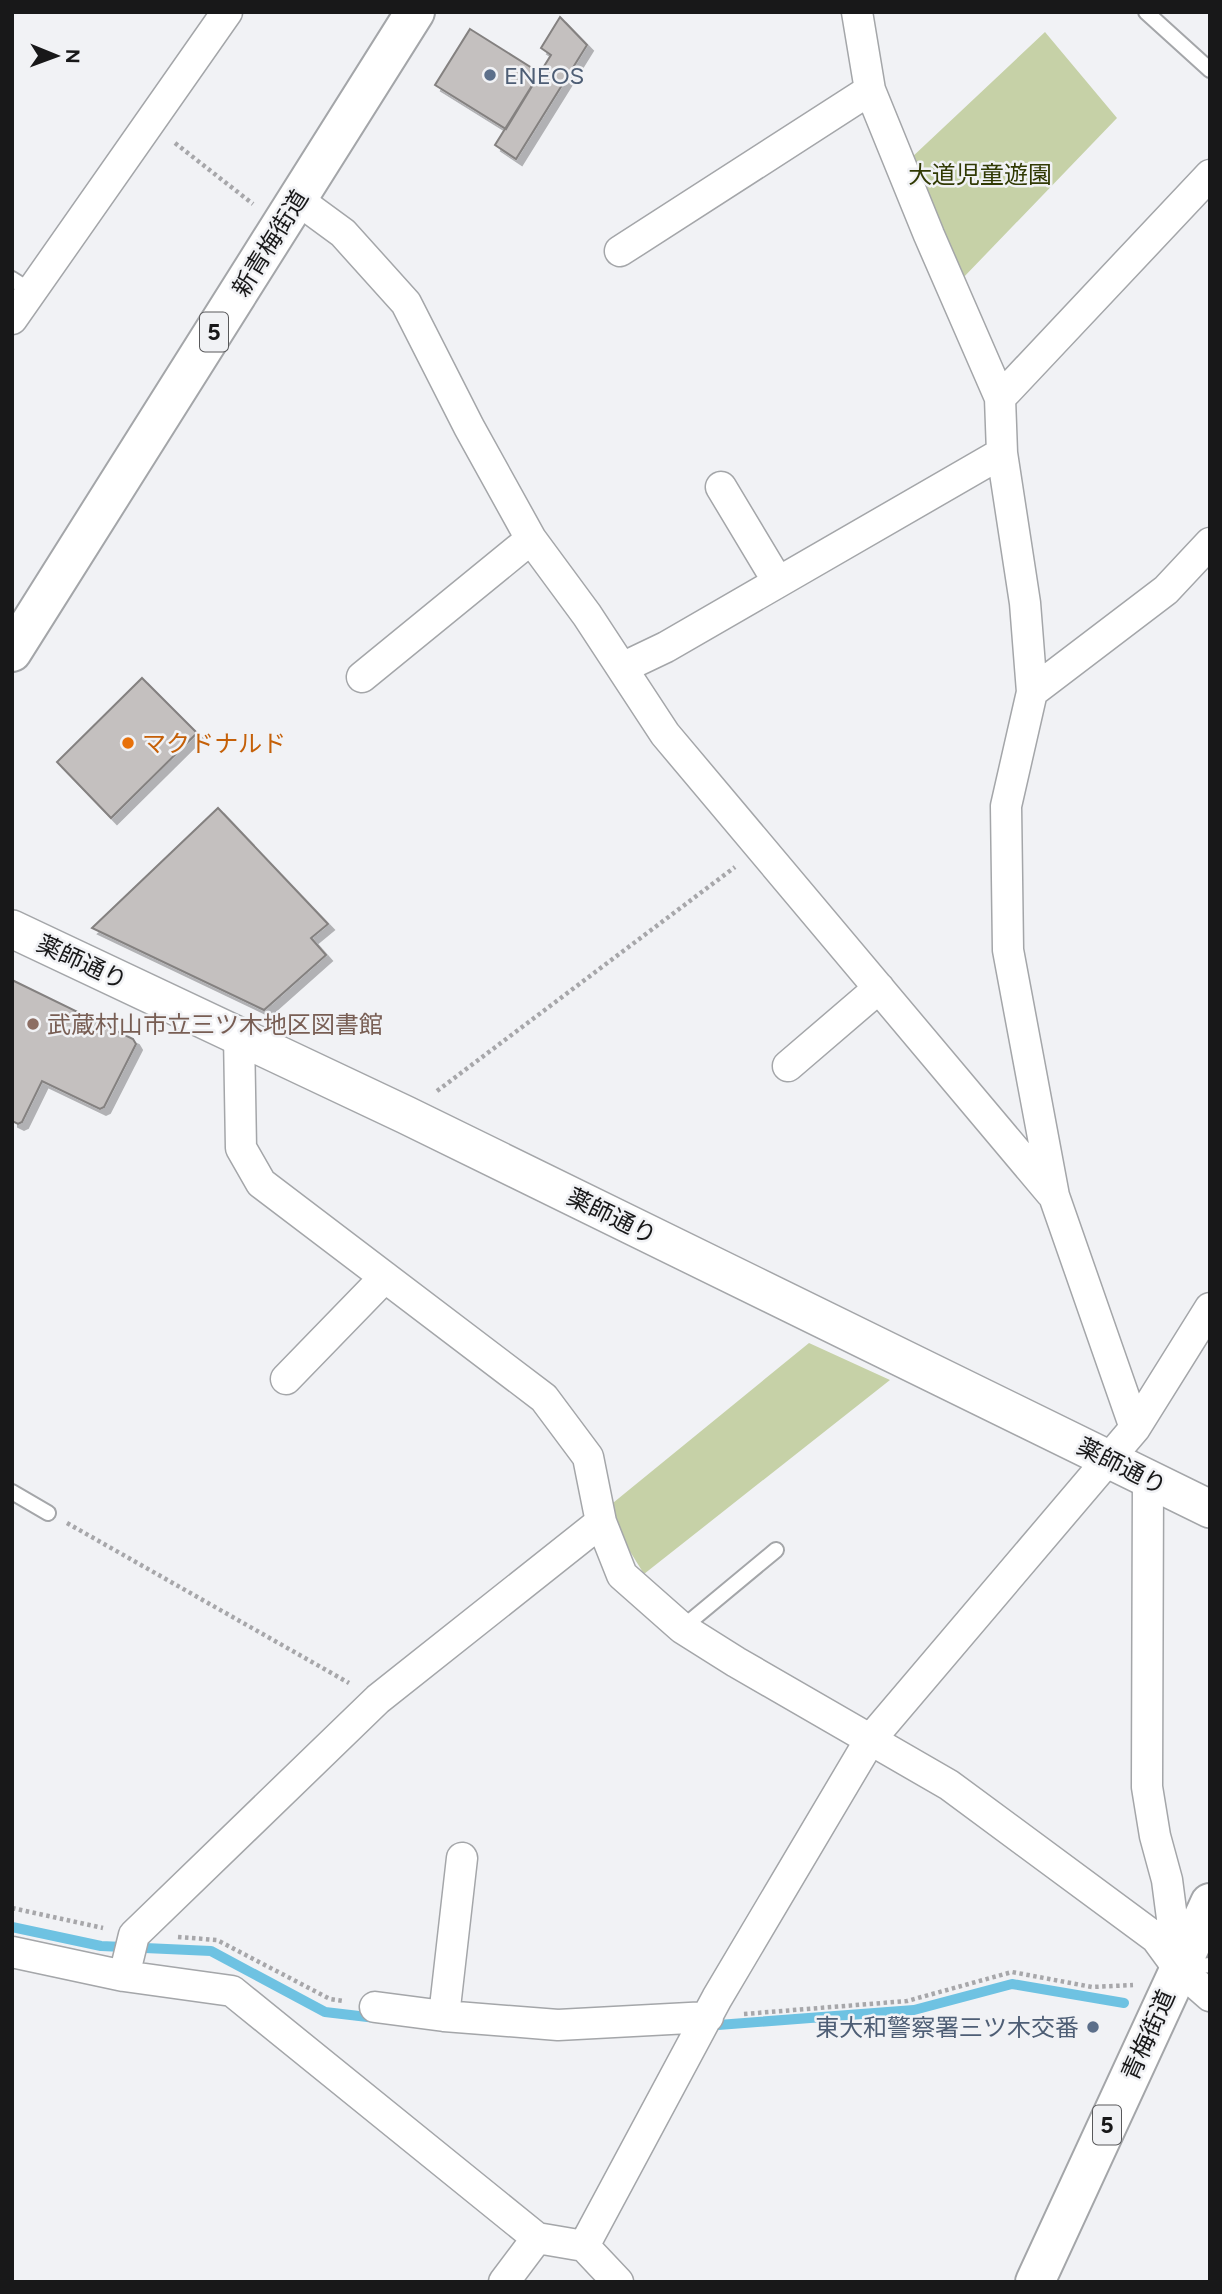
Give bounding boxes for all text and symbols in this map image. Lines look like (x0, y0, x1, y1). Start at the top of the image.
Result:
north arrow (21, 21, 91, 91)
text: N (61, 49, 84, 64)
place label: ENEOS (504, 61, 584, 90)
marker: ENEOS (482, 67, 498, 83)
park label: 大道児童遊園 (908, 160, 1052, 189)
street label: 新青梅街道 (226, 184, 314, 302)
road number: 5 (200, 312, 228, 352)
place label: マクドナルド (142, 729, 286, 758)
marker: マクドナルド (120, 735, 136, 751)
street label: 薬師通り (32, 929, 132, 995)
place label: 武蔵村山市立三ツ木地区図書館 (47, 1010, 383, 1039)
marker: 武蔵村山市立三ツ木地区図書館 (25, 1016, 41, 1032)
street label: 薬師通り (563, 1182, 661, 1250)
street label: 薬師通り (1073, 1431, 1171, 1501)
street label: 青梅街道 (1115, 1985, 1181, 2085)
place label: 東大和警察署三ツ木交番 (815, 2013, 1079, 2042)
marker: 東大和警察署三ツ木交番 (1085, 2019, 1101, 2035)
road number: 5 (1093, 2106, 1121, 2144)

